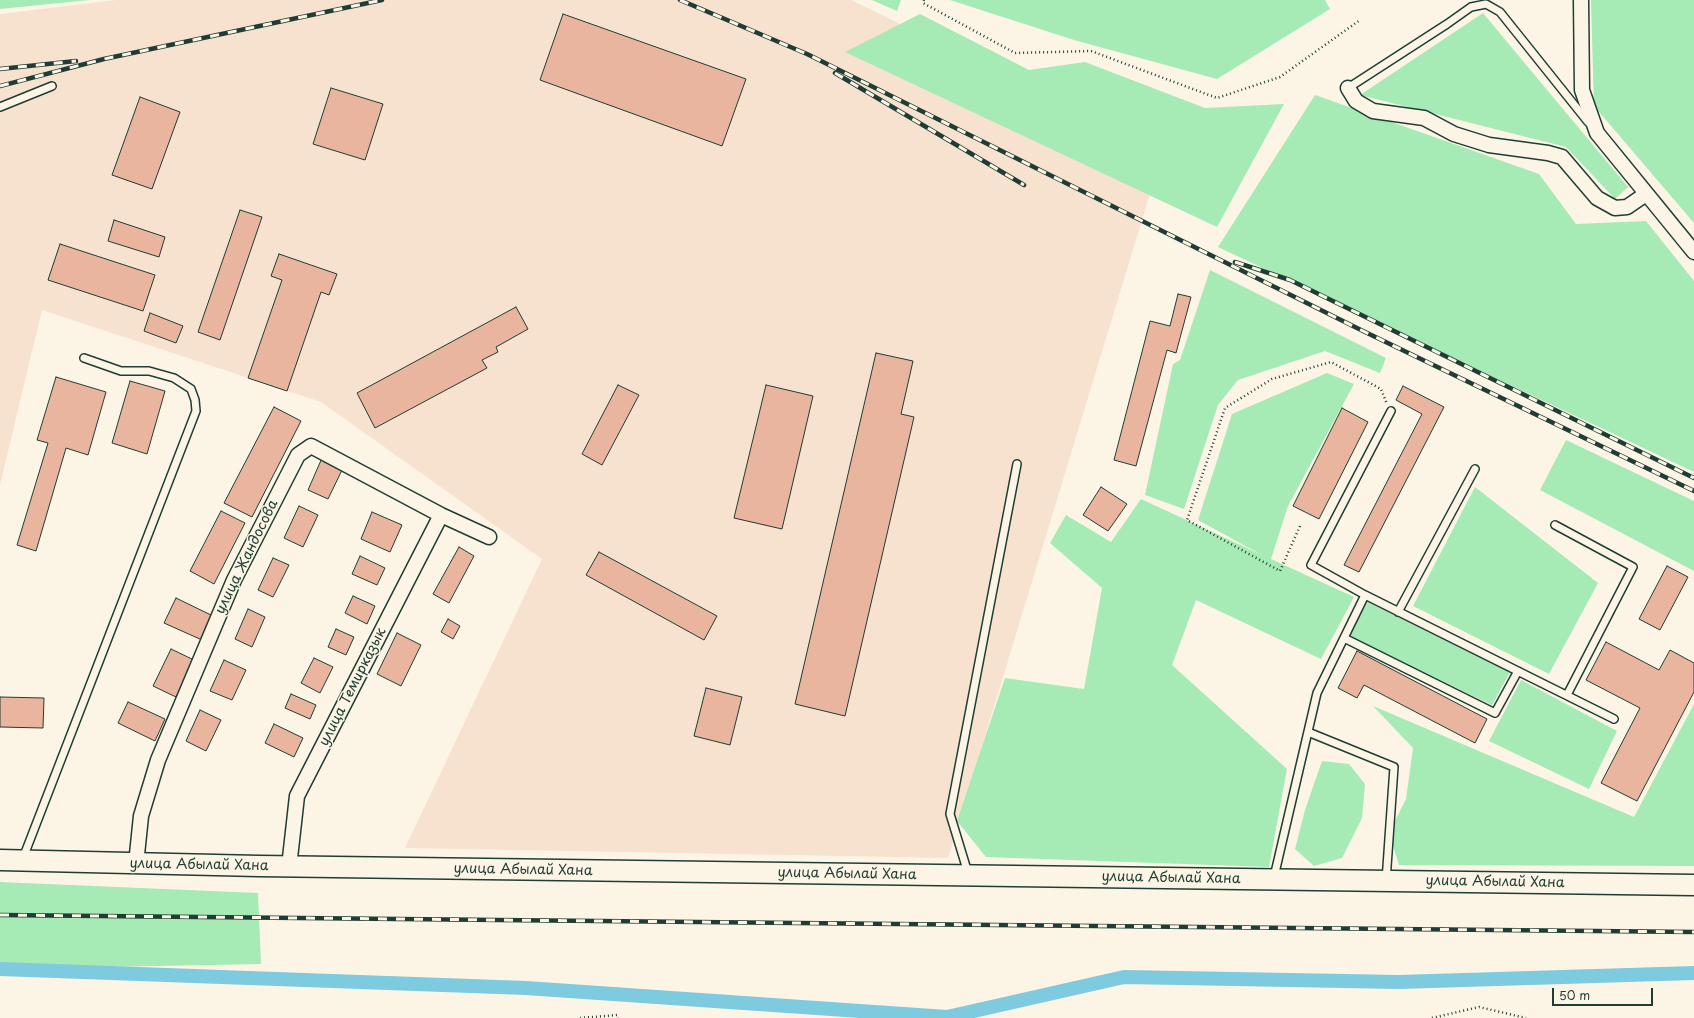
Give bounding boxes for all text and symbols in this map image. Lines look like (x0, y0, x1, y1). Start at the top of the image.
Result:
street label: улица Жандосова (212, 497, 282, 617)
street label: улица Темирказык (316, 625, 390, 749)
street label: улица Абылай Хана (129, 855, 269, 875)
street label: улица Абылай Хана (453, 860, 593, 880)
street label: улица Абылай Хана (777, 864, 917, 884)
street label: улица Абылай Хана (1101, 868, 1241, 888)
street label: улица Абылай Хана (1425, 872, 1565, 892)
scale bar (1554, 980, 1655, 1006)
text: 50 m (1559, 986, 1590, 1004)

